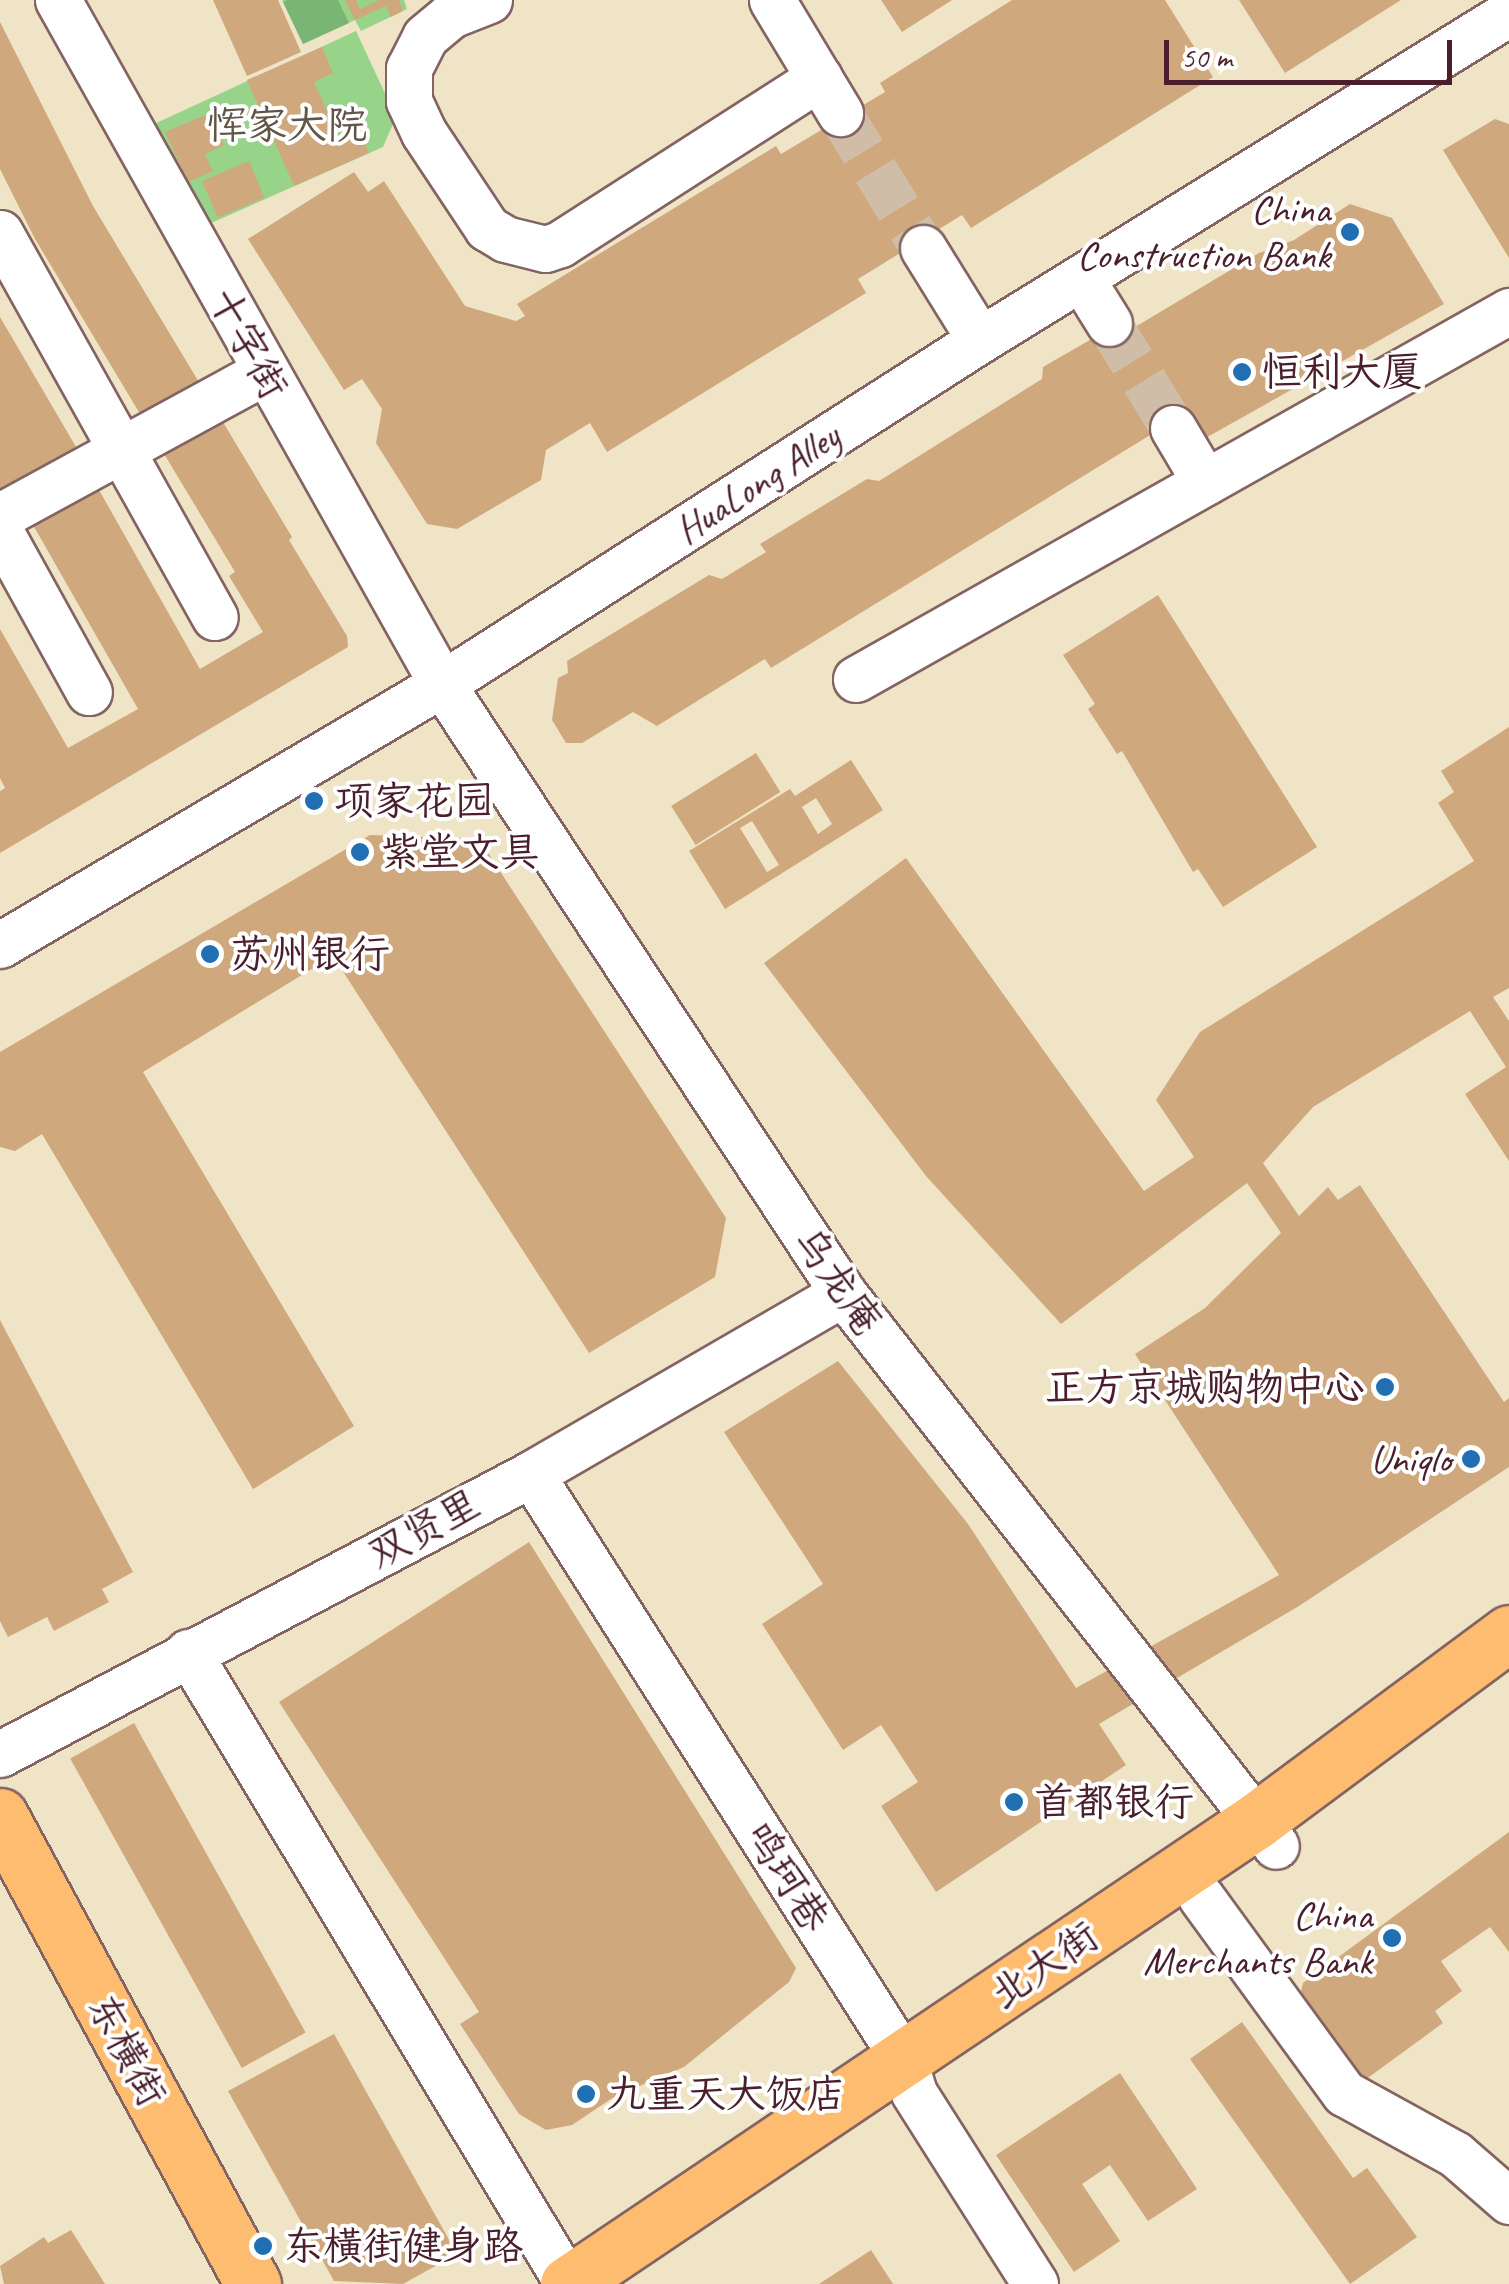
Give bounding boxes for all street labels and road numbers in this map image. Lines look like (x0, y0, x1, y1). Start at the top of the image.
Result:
street label: 十字街 (198, 279, 298, 407)
street label: HuaLong Alley (666, 412, 848, 554)
street label: 乌龙庵 (784, 1218, 892, 1344)
street label: 双贤里 (360, 1480, 488, 1578)
street label: 鸣珂巷 (735, 1813, 839, 1941)
street label: 北大街 (981, 1912, 1107, 2018)
street label: 东横街 (78, 1986, 176, 2114)

